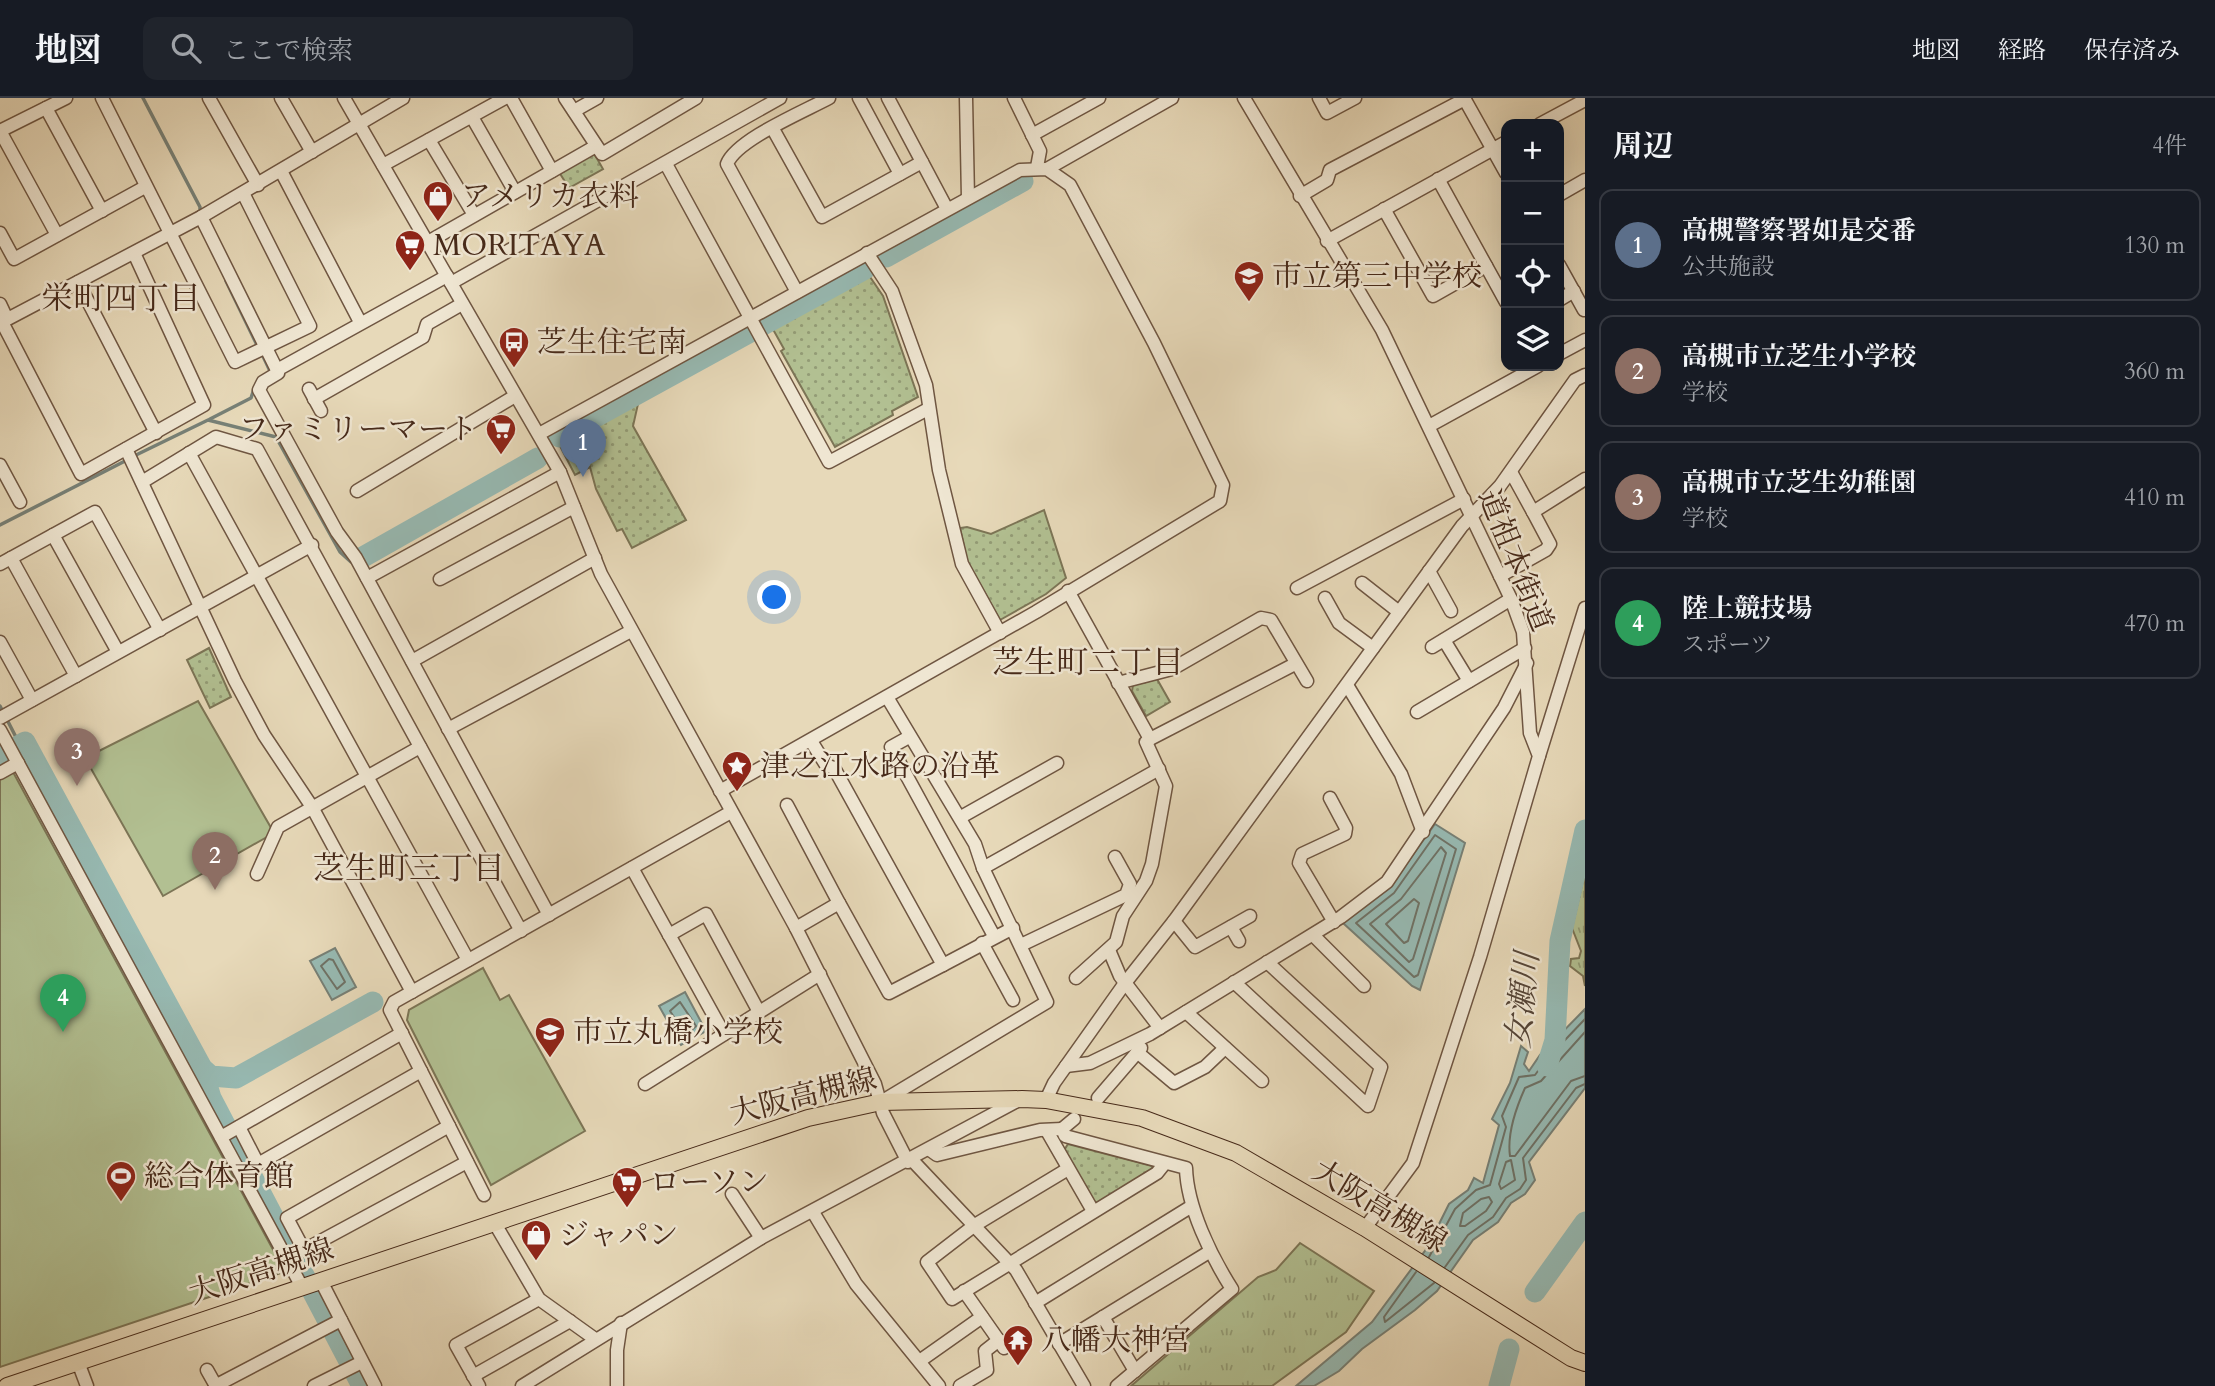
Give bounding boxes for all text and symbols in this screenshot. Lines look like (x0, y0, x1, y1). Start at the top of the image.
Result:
search box (143, 17, 633, 80)
text: 地図 (35, 28, 101, 73)
icon: search (167, 29, 205, 67)
text: ここで検索 (223, 33, 353, 68)
text: 地図 (1912, 34, 1960, 67)
text: 経路 (1998, 34, 2046, 67)
text: 保存済み (2084, 34, 2180, 67)
map controls (1501, 119, 1564, 371)
button: + (1501, 119, 1564, 182)
text: 周辺 (1613, 126, 1673, 167)
text: 4件 (2152, 130, 2187, 161)
place label: アメリカ衣料 (461, 176, 639, 217)
shop icon: アメリカ衣料 (421, 179, 455, 223)
button: − (1501, 182, 1564, 245)
text: 高槻警察署如是交番 (1682, 213, 1916, 248)
place label: MORITAYA (433, 225, 606, 266)
supermarket icon: MORITAYA (393, 228, 427, 272)
text: 1 (1632, 230, 1644, 261)
text: 130 m (2124, 230, 2185, 261)
button: locate (1501, 245, 1564, 308)
text: 公共施設 (1682, 251, 1774, 282)
place label: 市立第三中学校 (1272, 256, 1482, 297)
school or university icon: 市立第三中学校 (1232, 259, 1266, 303)
district label: 栄町四丁目 (41, 277, 201, 321)
button: layers (1501, 308, 1564, 371)
place label: 芝生住宅南 (537, 322, 687, 363)
bus stop icon: 芝生住宅南 (497, 325, 531, 369)
text: 高槻市立芝生小学校 (1682, 339, 1916, 374)
text: 2 (1632, 356, 1644, 387)
text: 360 m (2124, 356, 2185, 387)
text: 学校 (1682, 377, 1728, 408)
place label: ファミリーマート (239, 409, 478, 450)
supermarket icon: ファミリーマート (484, 412, 518, 456)
pin: 1 (560, 419, 606, 477)
text: 高槻市立芝生幼稚園 (1682, 465, 1916, 500)
text: 3 (1632, 482, 1644, 513)
text: 410 m (2124, 482, 2185, 513)
street label: 道祖本街道 (1468, 483, 1563, 637)
text: 学校 (1682, 503, 1728, 534)
your location (757, 580, 791, 614)
text: 陸上競技場 (1682, 591, 1812, 626)
text: 4 (1632, 608, 1644, 639)
text: 470 m (2124, 608, 2185, 639)
text: スポーツ (1682, 629, 1773, 660)
district label: 芝生町二丁目 (992, 641, 1184, 685)
pin: 3 (54, 728, 100, 786)
place label: 津之江水路の沿革 (760, 746, 1000, 787)
place icon: 津之江水路の沿革 (720, 749, 754, 793)
pin: 2 (192, 832, 238, 890)
district label: 芝生町三丁目 (313, 847, 505, 891)
water label: 女瀬川 (1496, 947, 1550, 1050)
pin: 4 (40, 974, 86, 1032)
place label: 市立丸橋小学校 (573, 1012, 783, 1053)
school or university icon: 市立丸橋小学校 (533, 1015, 567, 1059)
street label: 大阪高槻線 (725, 1058, 881, 1135)
street label: 大阪高槻線 (1305, 1150, 1455, 1263)
place label: 総合体育館 (144, 1156, 294, 1197)
sports icon: 総合体育館 (104, 1159, 138, 1203)
place label: ローソン (650, 1162, 769, 1203)
supermarket icon: ローソン (610, 1165, 644, 1209)
place label: ジャパン (559, 1215, 678, 1256)
shop icon: ジャパン (519, 1218, 553, 1262)
street label: 大阪高槻線 (183, 1229, 339, 1314)
place label: 八幡大神宮 (1041, 1320, 1191, 1361)
temple icon: 八幡大神宮 (1001, 1323, 1035, 1367)

